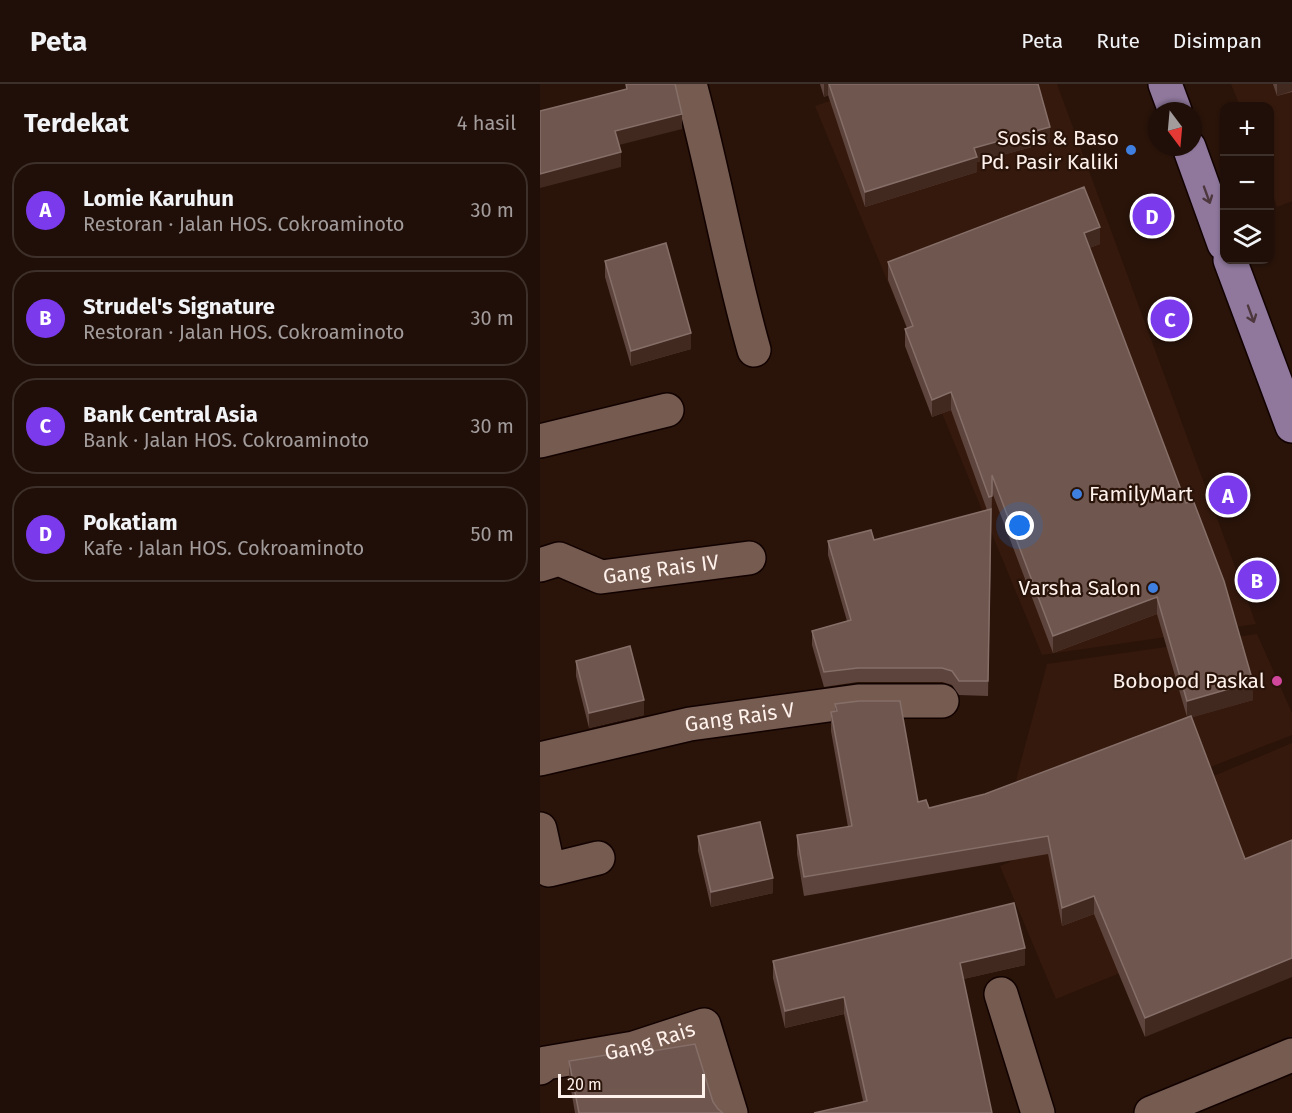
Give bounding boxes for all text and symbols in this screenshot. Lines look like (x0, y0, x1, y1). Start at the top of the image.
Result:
text: Peta (30, 25, 87, 58)
text: Peta (1021, 28, 1063, 54)
text: Rute (1096, 28, 1140, 54)
text: Disimpan (1173, 28, 1262, 54)
north arrow (1148, 102, 1202, 156)
map controls (1220, 102, 1274, 264)
button: + (1220, 102, 1274, 156)
text: Terdekat (24, 108, 129, 139)
text: 4 hasil (457, 111, 516, 135)
place label: Sosis & Baso Pd. Pasir Kaliki (980, 125, 1119, 175)
marker: Sosis & Baso Pd. Pasir Kaliki (1124, 143, 1138, 157)
button: − (1220, 156, 1274, 210)
text: Lomie Karuhun (83, 185, 234, 212)
one-way arrow (1202, 185, 1213, 204)
pin: D (1132, 194, 1172, 238)
text: A (40, 198, 51, 222)
text: 30 m (470, 198, 514, 222)
button: layers (1220, 210, 1274, 264)
text: Restoran · Jalan HOS. Cokroaminoto (83, 212, 405, 236)
text: Strudel's Signature (83, 293, 275, 320)
pin: C (1150, 296, 1190, 342)
one-way arrow (1246, 305, 1257, 323)
text: B (39, 306, 52, 330)
text: 30 m (470, 306, 514, 330)
text: Restoran · Jalan HOS. Cokroaminoto (83, 320, 405, 344)
text: Bank Central Asia (83, 401, 258, 428)
text: C (40, 414, 51, 438)
text: 30 m (470, 414, 514, 438)
text: Bank · Jalan HOS. Cokroaminoto (83, 428, 369, 452)
pin: A (1208, 472, 1248, 518)
place label: FamilyMart (1089, 481, 1194, 507)
marker: FamilyMart (1070, 487, 1084, 501)
text: Pokatiam (83, 509, 178, 536)
your location (1005, 511, 1034, 540)
text: D (39, 522, 52, 546)
text: 50 m (470, 522, 514, 546)
text: Kafe · Jalan HOS. Cokroaminoto (83, 536, 364, 560)
street label: Gang Rais IV (601, 549, 721, 590)
pin: B (1238, 558, 1276, 602)
place label: Varsha Salon (1019, 575, 1141, 601)
marker: Varsha Salon (1146, 581, 1160, 595)
place label: Bobopod Paskal (1112, 668, 1265, 694)
marker: Bobopod Paskal (1270, 674, 1284, 688)
street label: Gang Rais V (683, 697, 796, 738)
street label: Gang Rais (603, 1016, 699, 1066)
scale bar (558, 1071, 705, 1098)
text: 20 m (567, 1075, 602, 1094)

